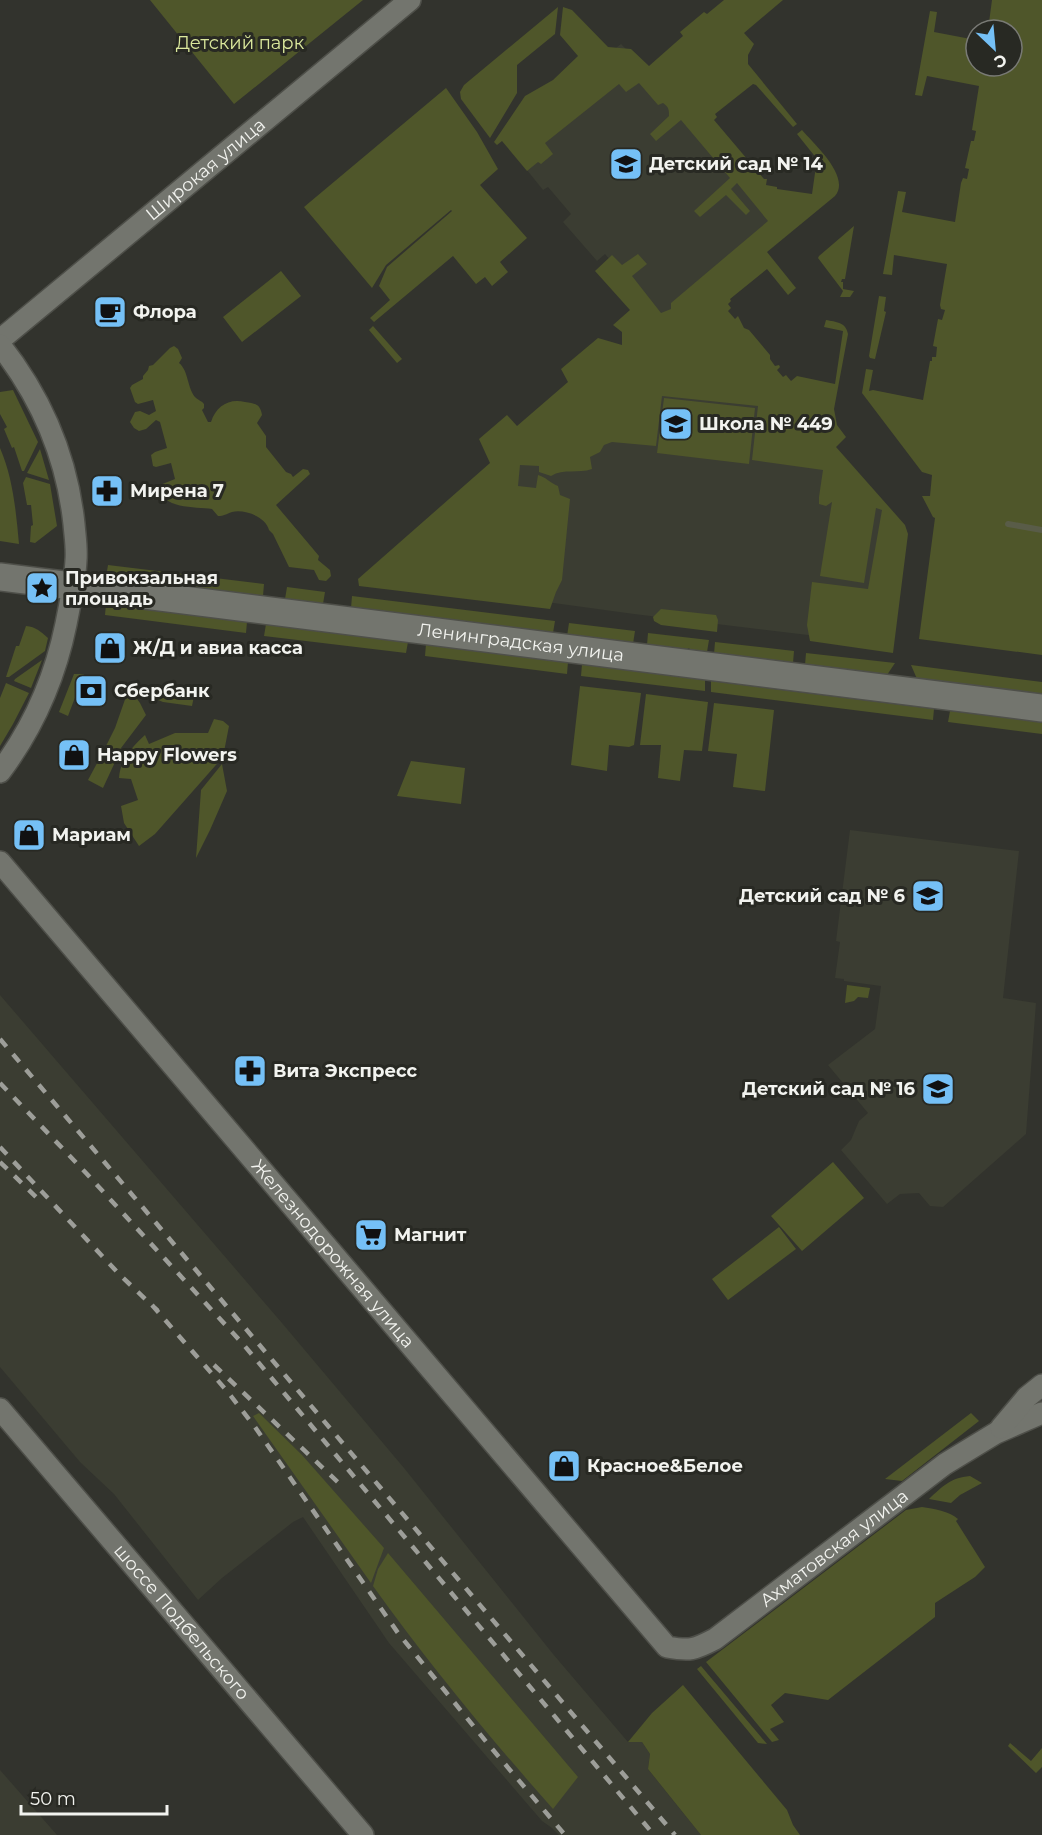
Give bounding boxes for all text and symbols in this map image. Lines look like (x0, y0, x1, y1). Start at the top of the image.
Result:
north arrow (964, 18, 1024, 78)
park label: Детский парк (176, 32, 305, 54)
text: С (991, 50, 1010, 72)
street label: Широкая улица (141, 114, 270, 225)
school or university icon: Детский сад № 14 (608, 146, 644, 182)
place label: Детский сад № 14 (649, 153, 823, 175)
cafe icon: Флора (92, 294, 128, 330)
place label: Флора (133, 301, 197, 323)
school or university icon: Школа № 449 (658, 406, 694, 442)
place label: Школа № 449 (699, 413, 833, 435)
pharmacy icon: Мирена 7 (89, 473, 125, 509)
place label: Мирена 7 (130, 480, 224, 502)
place label: Привокзальная площадь (65, 567, 218, 610)
place icon: Привокзальная площадь (24, 570, 60, 606)
street label: Ленинградская улица (416, 619, 625, 666)
shop icon: Ж/Д и авиа касса (92, 630, 128, 666)
place label: Ж/Д и авиа касса (133, 637, 303, 659)
bank icon: Сбербанк (73, 673, 109, 709)
place label: Сбербанк (114, 680, 210, 702)
shop icon: Happy Flowers (56, 737, 92, 773)
place label: Happy Flowers (97, 744, 237, 766)
shop icon: Мариам (11, 817, 47, 853)
place label: Мариам (52, 824, 131, 846)
school or university icon: Детский сад № 6 (910, 878, 946, 914)
place label: Детский сад № 6 (739, 885, 906, 907)
pharmacy icon: Вита Экспресс (232, 1053, 268, 1089)
place label: Вита Экспресс (273, 1060, 418, 1082)
school or university icon: Детский сад № 16 (920, 1071, 956, 1107)
place label: Детский сад № 16 (742, 1078, 916, 1100)
street label: Железнодорожная улица (247, 1155, 419, 1352)
supermarket icon: Магнит (353, 1217, 389, 1253)
place label: Магнит (394, 1224, 467, 1246)
shop icon: Красное&Белое (546, 1448, 582, 1484)
place label: Красное&Белое (587, 1455, 743, 1477)
street label: Ахматовская улица (756, 1485, 913, 1612)
street label: шоссе Подбельского (109, 1540, 254, 1704)
scale bar (21, 1778, 166, 1816)
text: 50 m (30, 1788, 76, 1810)

